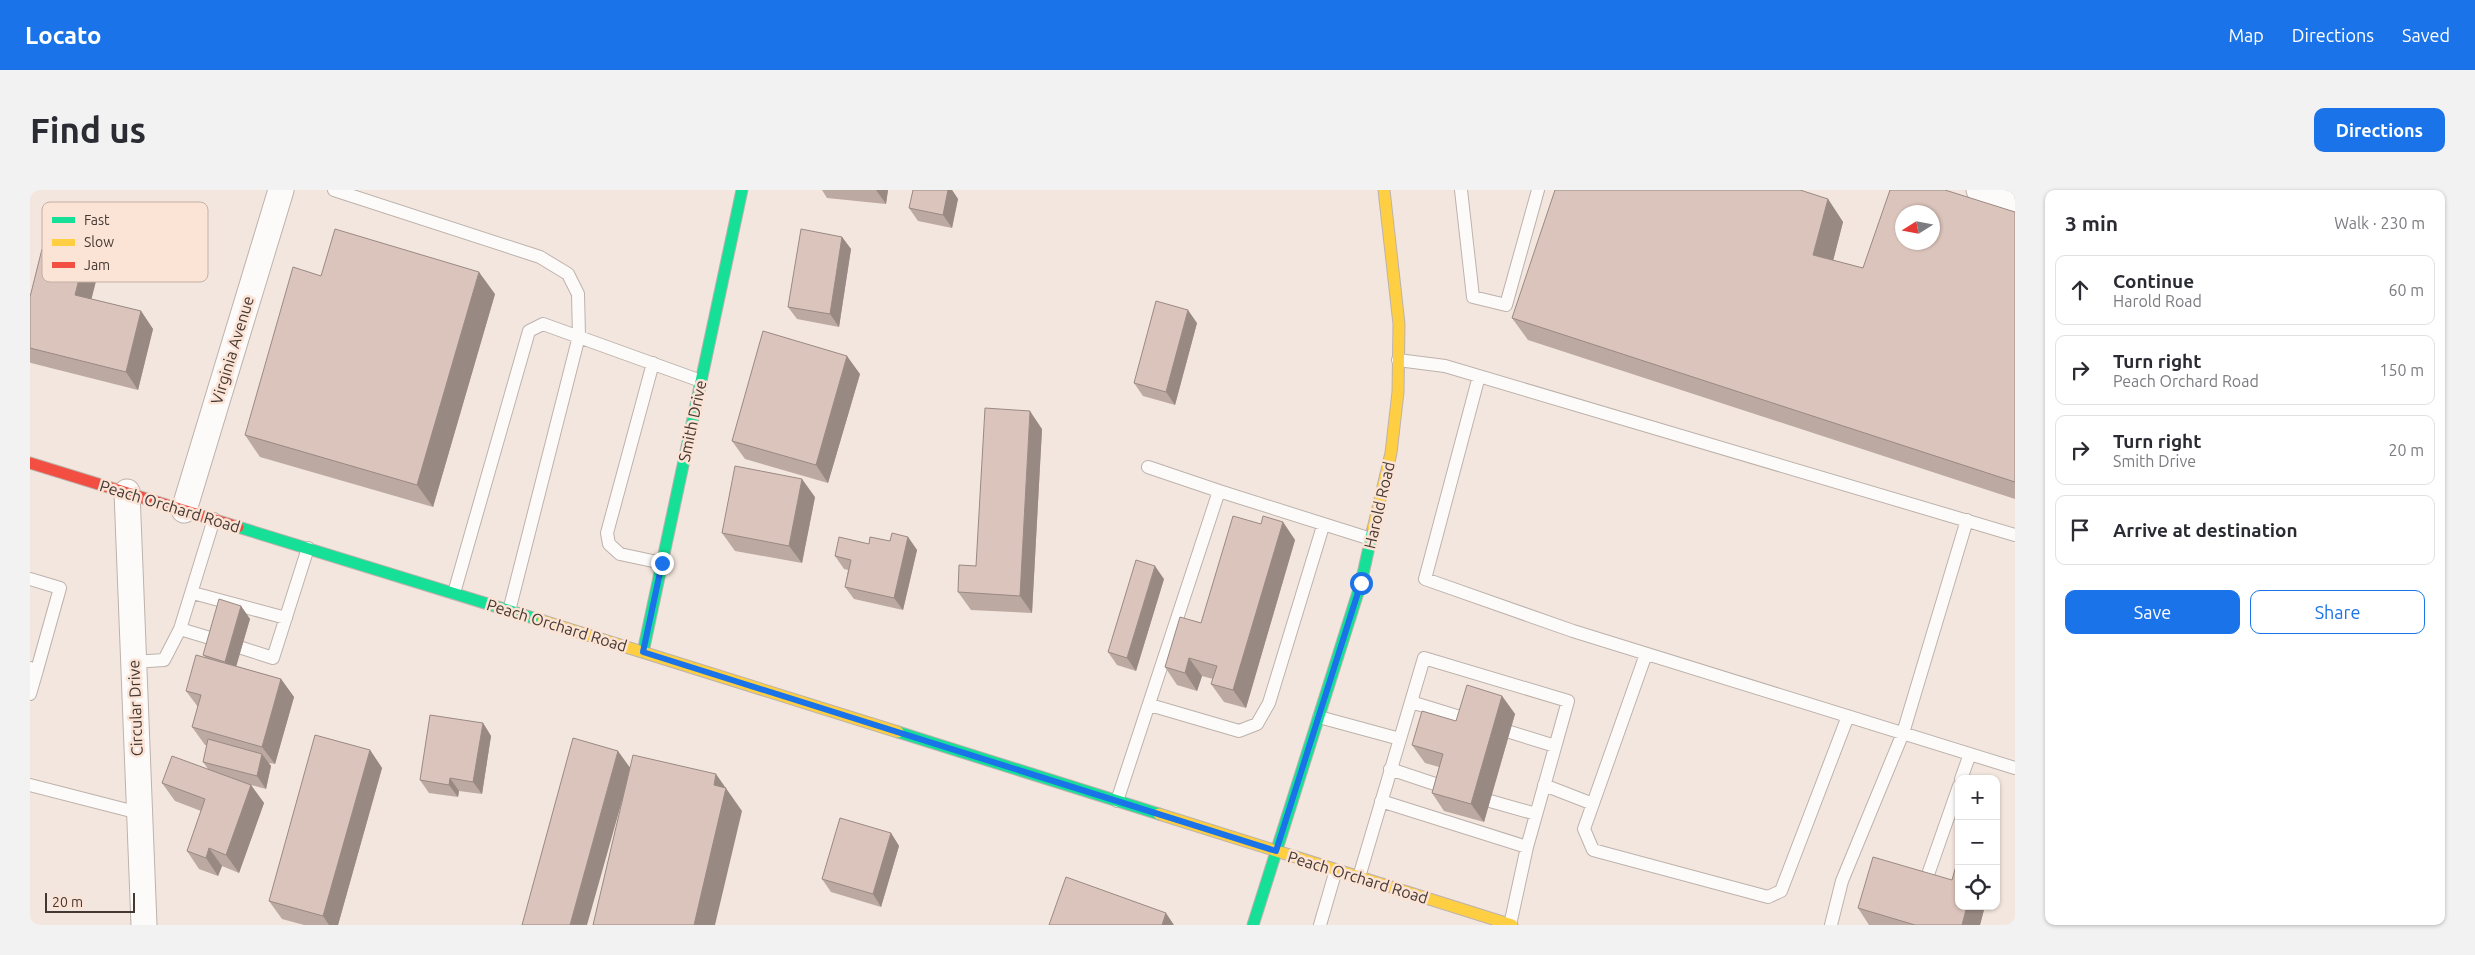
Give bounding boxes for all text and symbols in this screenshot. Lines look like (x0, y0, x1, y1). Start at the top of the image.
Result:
text: Locato (25, 22, 101, 49)
text: Map (2228, 25, 2264, 45)
text: Directions (2292, 25, 2374, 45)
text: Saved (2402, 25, 2450, 45)
button: Directions (2314, 108, 2445, 152)
text: Find us (30, 110, 146, 150)
legend (42, 202, 208, 282)
north arrow (1895, 205, 1940, 250)
text: 3 min (2065, 211, 2118, 235)
text: Fast (84, 212, 110, 228)
text: Walk · 230 m (2334, 214, 2425, 232)
text: Slow (84, 234, 114, 250)
text: Jam (84, 257, 110, 273)
text: Continue (2113, 270, 2194, 292)
icon: ahead (2066, 276, 2094, 304)
text: 60 m (2388, 281, 2424, 299)
text: Harold Road (2113, 292, 2202, 310)
street label: Virginia Avenue (207, 294, 257, 406)
text: Turn right (2113, 350, 2201, 372)
icon: right (2066, 356, 2094, 384)
text: 150 m (2379, 361, 2424, 379)
text: Peach Orchard Road (2113, 372, 2259, 390)
street label: Smith Drive (675, 379, 709, 463)
text: Turn right (2113, 430, 2201, 452)
icon: right (2066, 436, 2094, 464)
text: 20 m (2388, 441, 2424, 459)
text: Smith Drive (2113, 452, 2196, 470)
street label: Harold Road (1360, 460, 1398, 550)
street label: Peach Orchard Road (98, 476, 242, 536)
icon: arrive (2066, 516, 2094, 544)
text: Arrive at destination (2113, 519, 2298, 541)
route end (651, 552, 674, 575)
route start (1350, 572, 1373, 595)
button: Save (2065, 590, 2240, 634)
button: Share (2250, 590, 2425, 634)
street label: Peach Orchard Road (485, 595, 629, 655)
street label: Circular Drive (124, 660, 146, 756)
map controls (1955, 775, 2000, 910)
button: + (1955, 775, 2000, 820)
button: − (1955, 820, 2000, 865)
street label: Peach Orchard Road (1286, 847, 1430, 907)
button: locate (1955, 865, 2000, 910)
scale bar (45, 890, 135, 913)
text: 20 m (52, 894, 83, 910)

